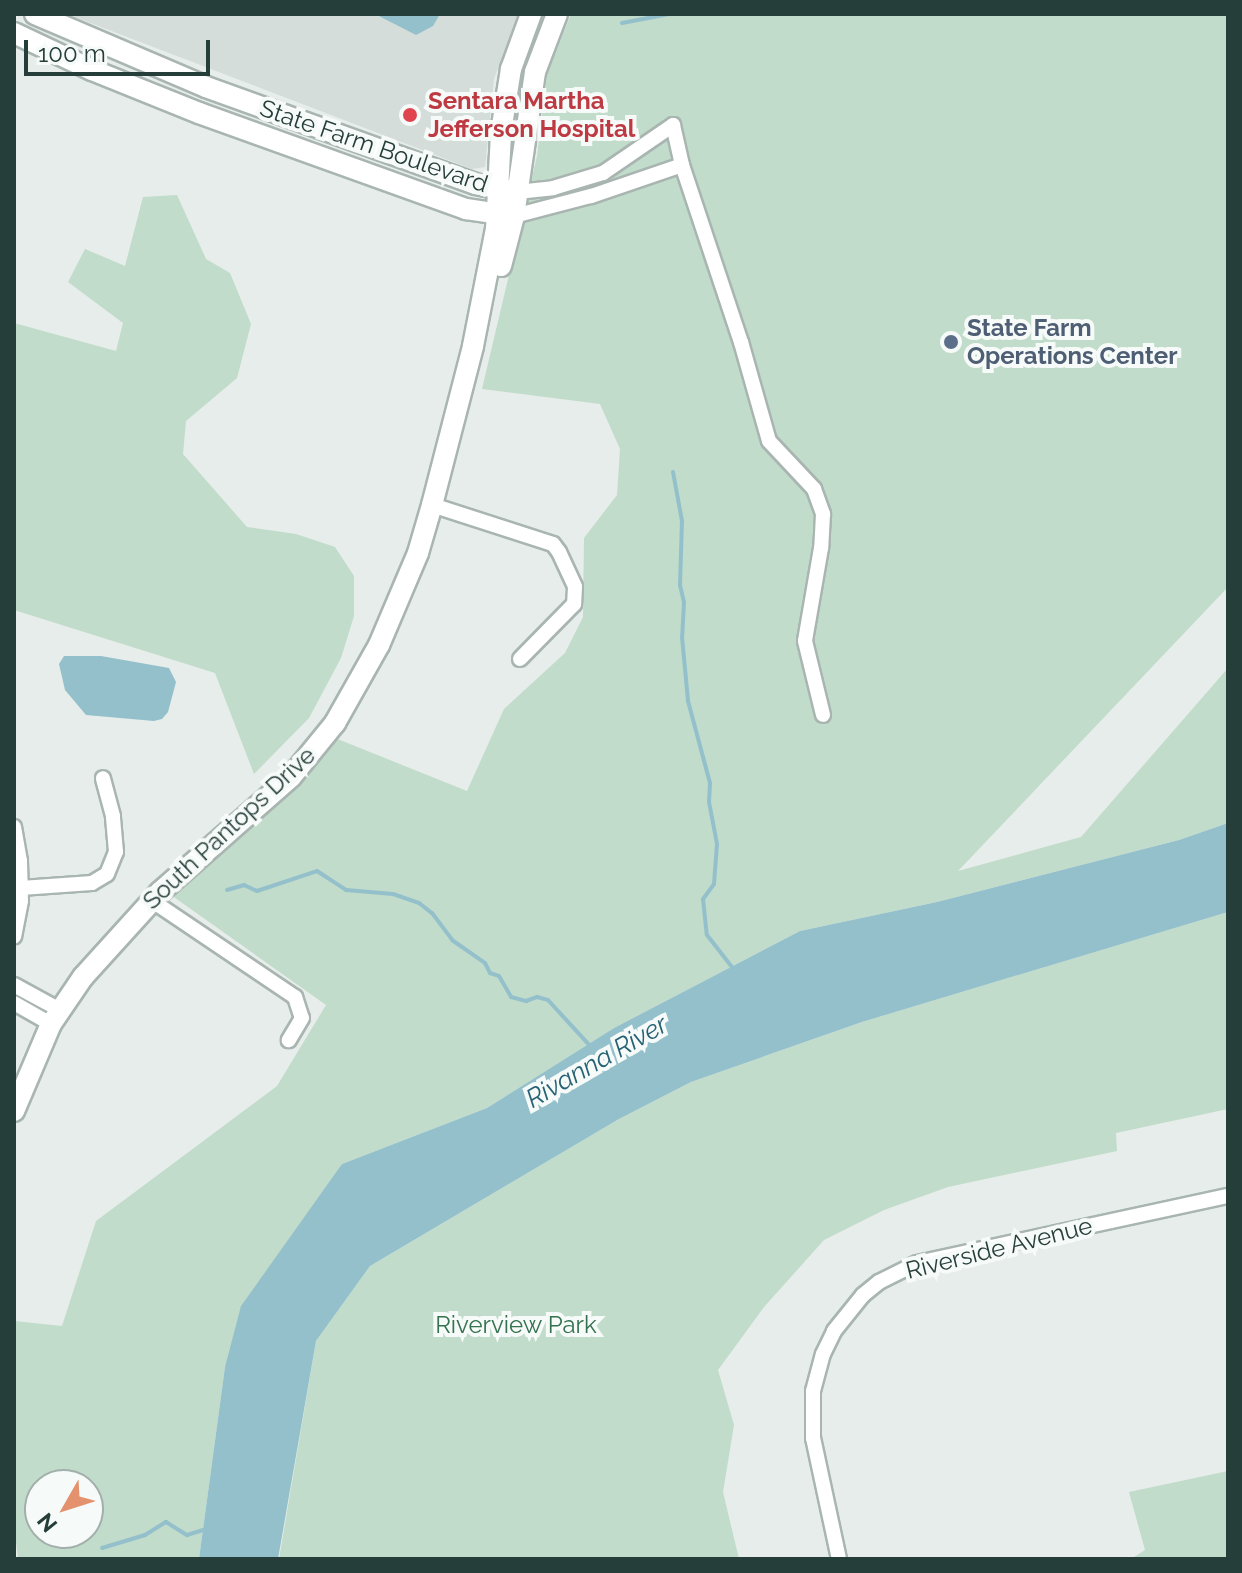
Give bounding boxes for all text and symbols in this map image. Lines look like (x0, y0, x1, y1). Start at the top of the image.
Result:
scale bar (28, 24, 214, 74)
text: 100 m (38, 39, 106, 68)
place label: Sentara Martha Jefferson Hospital (428, 87, 635, 143)
street label: State Farm Boulevard (256, 93, 492, 199)
marker: Sentara Martha Jefferson Hospital (399, 104, 421, 126)
place label: State Farm Operations Center (967, 314, 1177, 370)
marker: State Farm Operations Center (942, 333, 960, 351)
street label: South Pantops Drive (137, 741, 321, 915)
water label: Rivanna River (521, 1009, 673, 1115)
street label: Riverside Avenue (902, 1211, 1096, 1285)
park label: Riverview Park (435, 1311, 597, 1339)
north arrow (24, 1469, 104, 1549)
text: N (32, 1508, 62, 1538)

